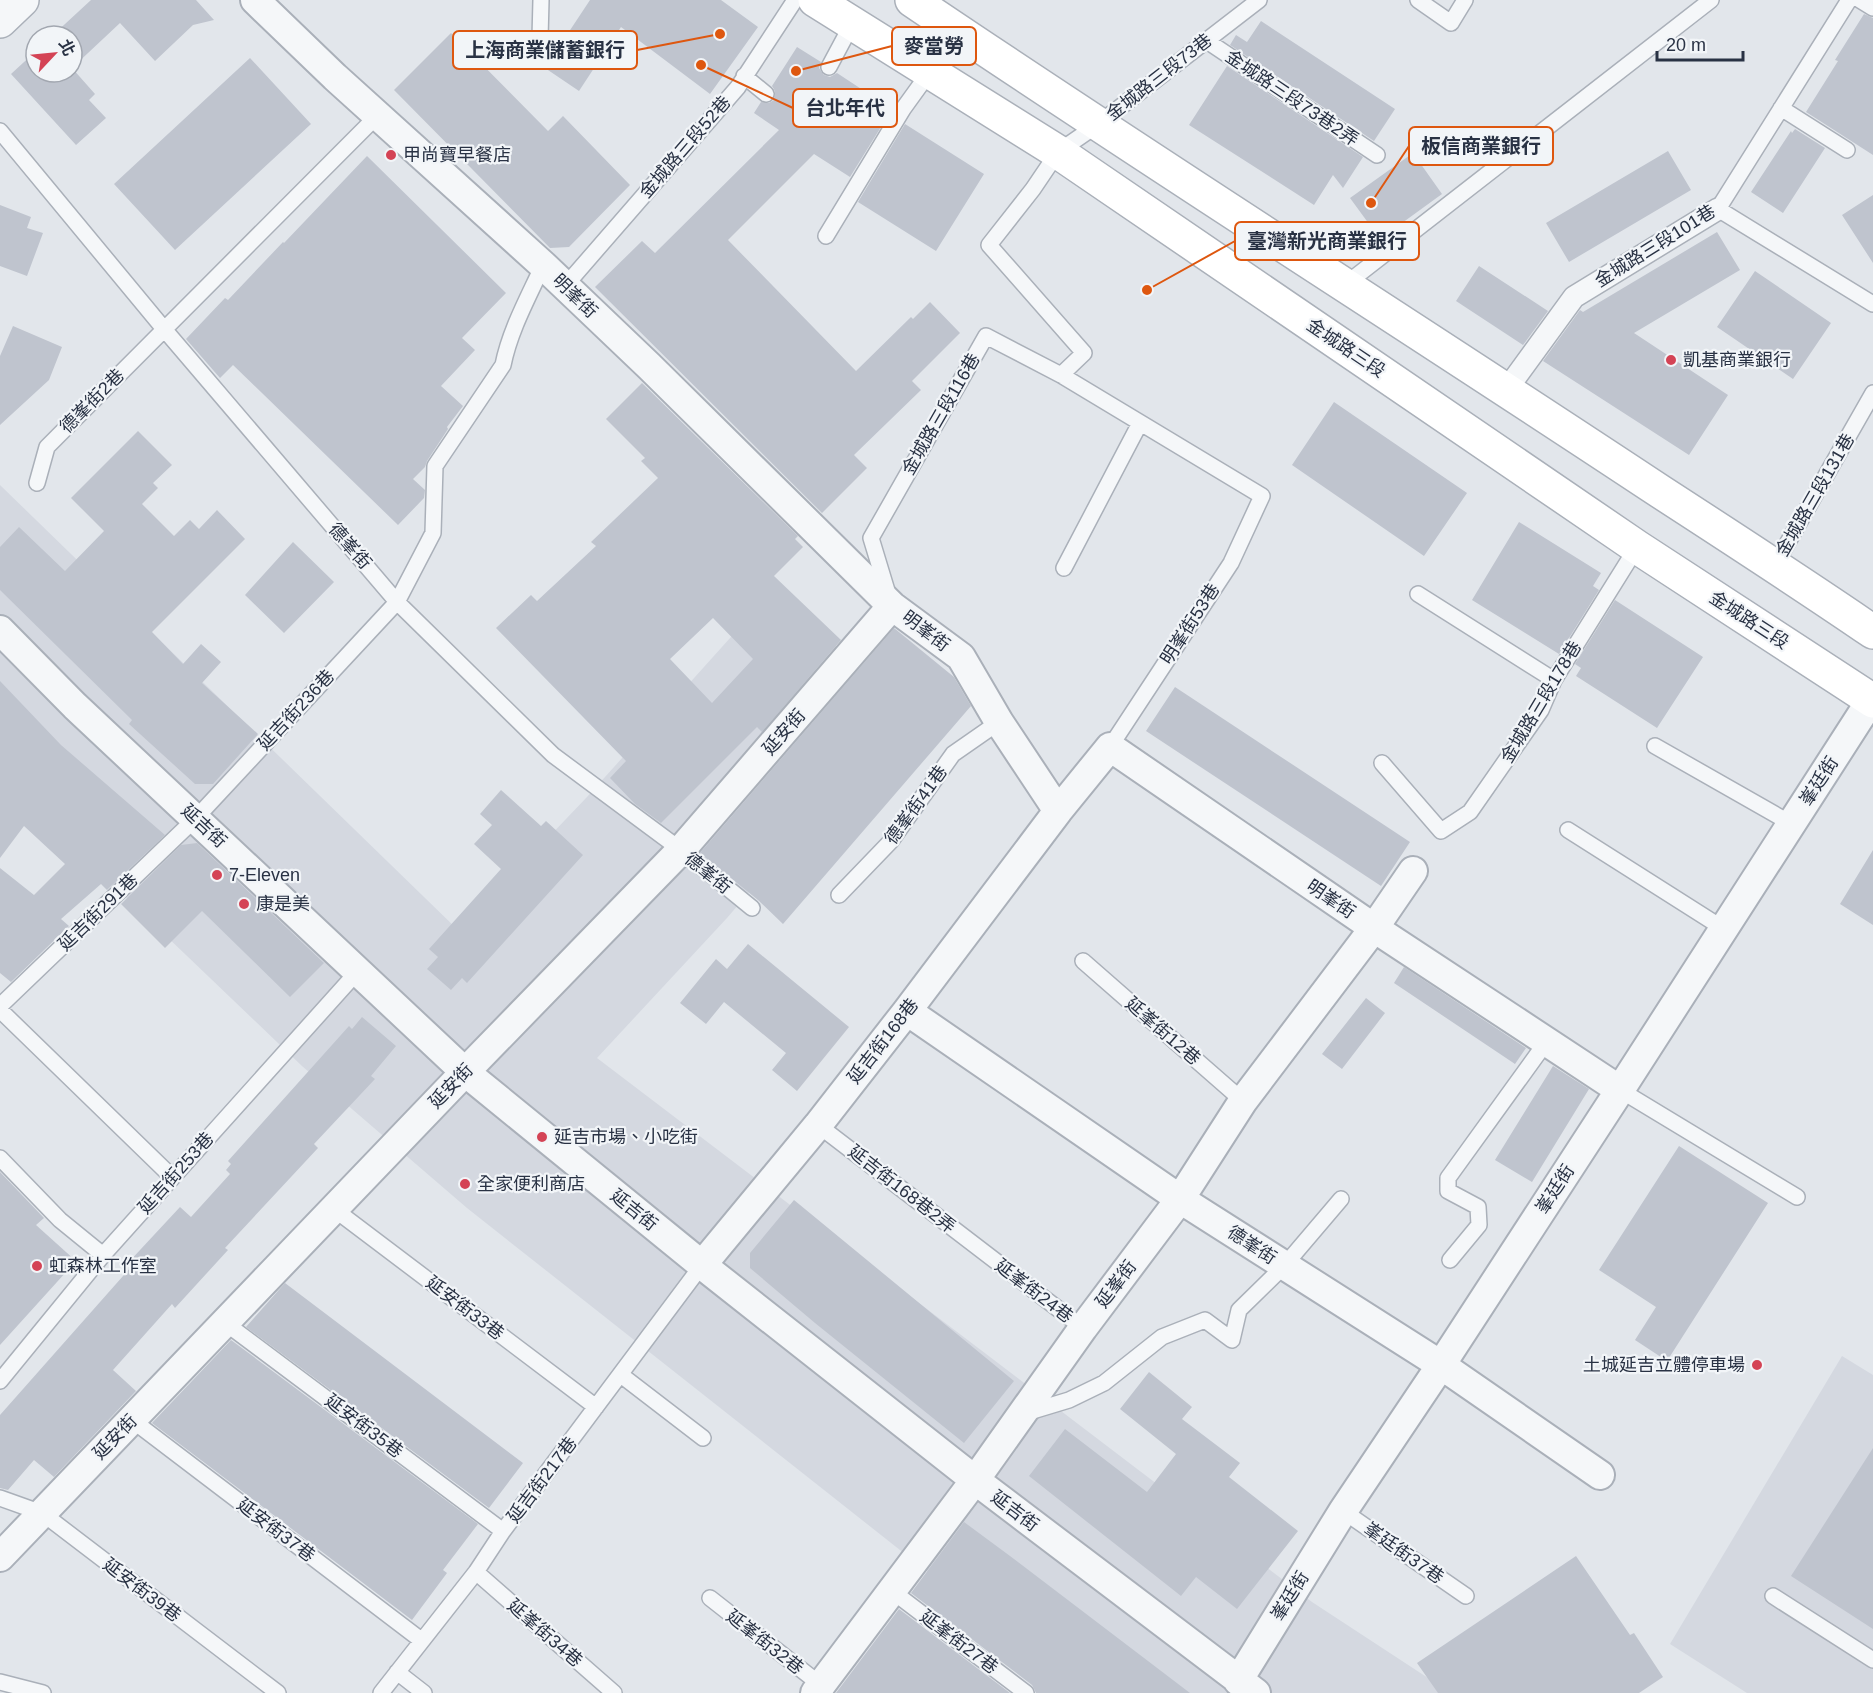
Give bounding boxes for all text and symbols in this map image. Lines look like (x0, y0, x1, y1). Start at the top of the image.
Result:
north arrow (24, 24, 84, 84)
scale bar (1657, 24, 1742, 62)
callout: 麥當勞 (892, 27, 976, 65)
street label: 金城路三段73巷 (1102, 30, 1216, 124)
callout: 上海商業儲蓄銀行 (453, 31, 637, 69)
text: 麥當勞 (904, 35, 964, 57)
text: 20 m (1666, 35, 1706, 55)
text: 北 (56, 37, 78, 59)
text: 上海商業儲蓄銀行 (465, 39, 625, 61)
street label: 金城路三段73巷2弄 (1222, 46, 1362, 150)
callout: 台北年代 (793, 89, 897, 127)
street label: 金城路三段52巷 (635, 92, 735, 202)
text: 台北年代 (805, 97, 885, 119)
callout: 板信商業銀行 (1409, 127, 1553, 165)
text: 板信商業銀行 (1421, 135, 1541, 157)
place label: 甲尚寶早餐店 (403, 145, 511, 165)
marker: 甲尚寶早餐店 (384, 148, 398, 162)
street label: 金城路三段101巷 (1591, 201, 1719, 291)
callout: 臺灣新光商業銀行 (1235, 222, 1419, 260)
text: 臺灣新光商業銀行 (1247, 230, 1407, 252)
street label: 明峯街 (549, 270, 601, 322)
street label: 金城路三段 (1303, 315, 1389, 381)
street label: 金城路三段116巷 (898, 350, 984, 478)
place label: 凱基商業銀行 (1683, 350, 1791, 370)
marker: 凱基商業銀行 (1664, 353, 1678, 367)
street label: 德峯街2巷 (56, 365, 128, 437)
street label: 金城路三段131巷 (1772, 430, 1858, 560)
street label: 德峯街 (325, 519, 375, 573)
street label: 明峯街53巷 (1157, 580, 1223, 668)
street label: 金城路三段 (1706, 587, 1792, 653)
street label: 明峯街 (898, 607, 954, 655)
street label: 金城路三段178巷 (1497, 638, 1585, 766)
street label: 延吉街236巷 (254, 666, 338, 754)
street label: 延安街 (759, 705, 809, 759)
street label: 峯廷街 (1796, 753, 1842, 809)
street label: 德峯街41巷 (881, 762, 951, 848)
street label: 延吉街 (177, 800, 231, 852)
street label: 德峯街 (681, 848, 735, 898)
place label: 7-Eleven (229, 865, 300, 885)
marker: 7-Eleven (210, 868, 224, 882)
street label: 延吉街291巷 (54, 869, 142, 955)
street label: 明峯街 (1303, 876, 1359, 922)
place label: 康是美 (256, 894, 310, 914)
marker: 康是美 (237, 897, 251, 911)
street label: 延峯街12巷 (1122, 993, 1204, 1069)
street label: 延吉街168巷 (844, 995, 922, 1087)
street label: 延安街 (425, 1060, 477, 1112)
place label: 延吉市場、小吃街 (554, 1127, 698, 1147)
street label: 延吉街253巷 (134, 1128, 218, 1218)
marker: 延吉市場、小吃街 (535, 1130, 549, 1144)
street label: 延吉街168巷2弄 (845, 1141, 959, 1237)
street label: 峯廷街 (1532, 1161, 1578, 1217)
place label: 全家便利商店 (477, 1174, 585, 1194)
marker: 全家便利商店 (458, 1177, 472, 1191)
street label: 延吉街 (607, 1185, 661, 1235)
street label: 德峯街 (1224, 1222, 1280, 1268)
street label: 延峯街24巷 (991, 1255, 1077, 1327)
place label: 虹森林工作室 (49, 1256, 157, 1276)
street label: 延峯街 (1092, 1256, 1140, 1312)
marker: 虹森林工作室 (30, 1259, 44, 1273)
street label: 延安街33巷 (422, 1272, 508, 1344)
place label: 土城延吉立體停車場 (1583, 1355, 1745, 1375)
marker: 土城延吉立體停車場 (1750, 1358, 1764, 1372)
street label: 延安街35巷 (321, 1390, 407, 1462)
street label: 延安街 (89, 1411, 141, 1463)
street label: 延吉街217巷 (503, 1433, 581, 1527)
street label: 延吉街 (987, 1487, 1043, 1535)
street label: 延安街37巷 (233, 1494, 319, 1566)
street label: 峯廷街37巷 (1361, 1518, 1447, 1588)
street label: 延安街39巷 (99, 1554, 185, 1626)
street label: 峯廷街 (1267, 1568, 1313, 1624)
street label: 延峯街34巷 (504, 1595, 586, 1671)
street label: 延峯街32巷 (723, 1606, 807, 1678)
street label: 延峯街27巷 (916, 1606, 1002, 1678)

